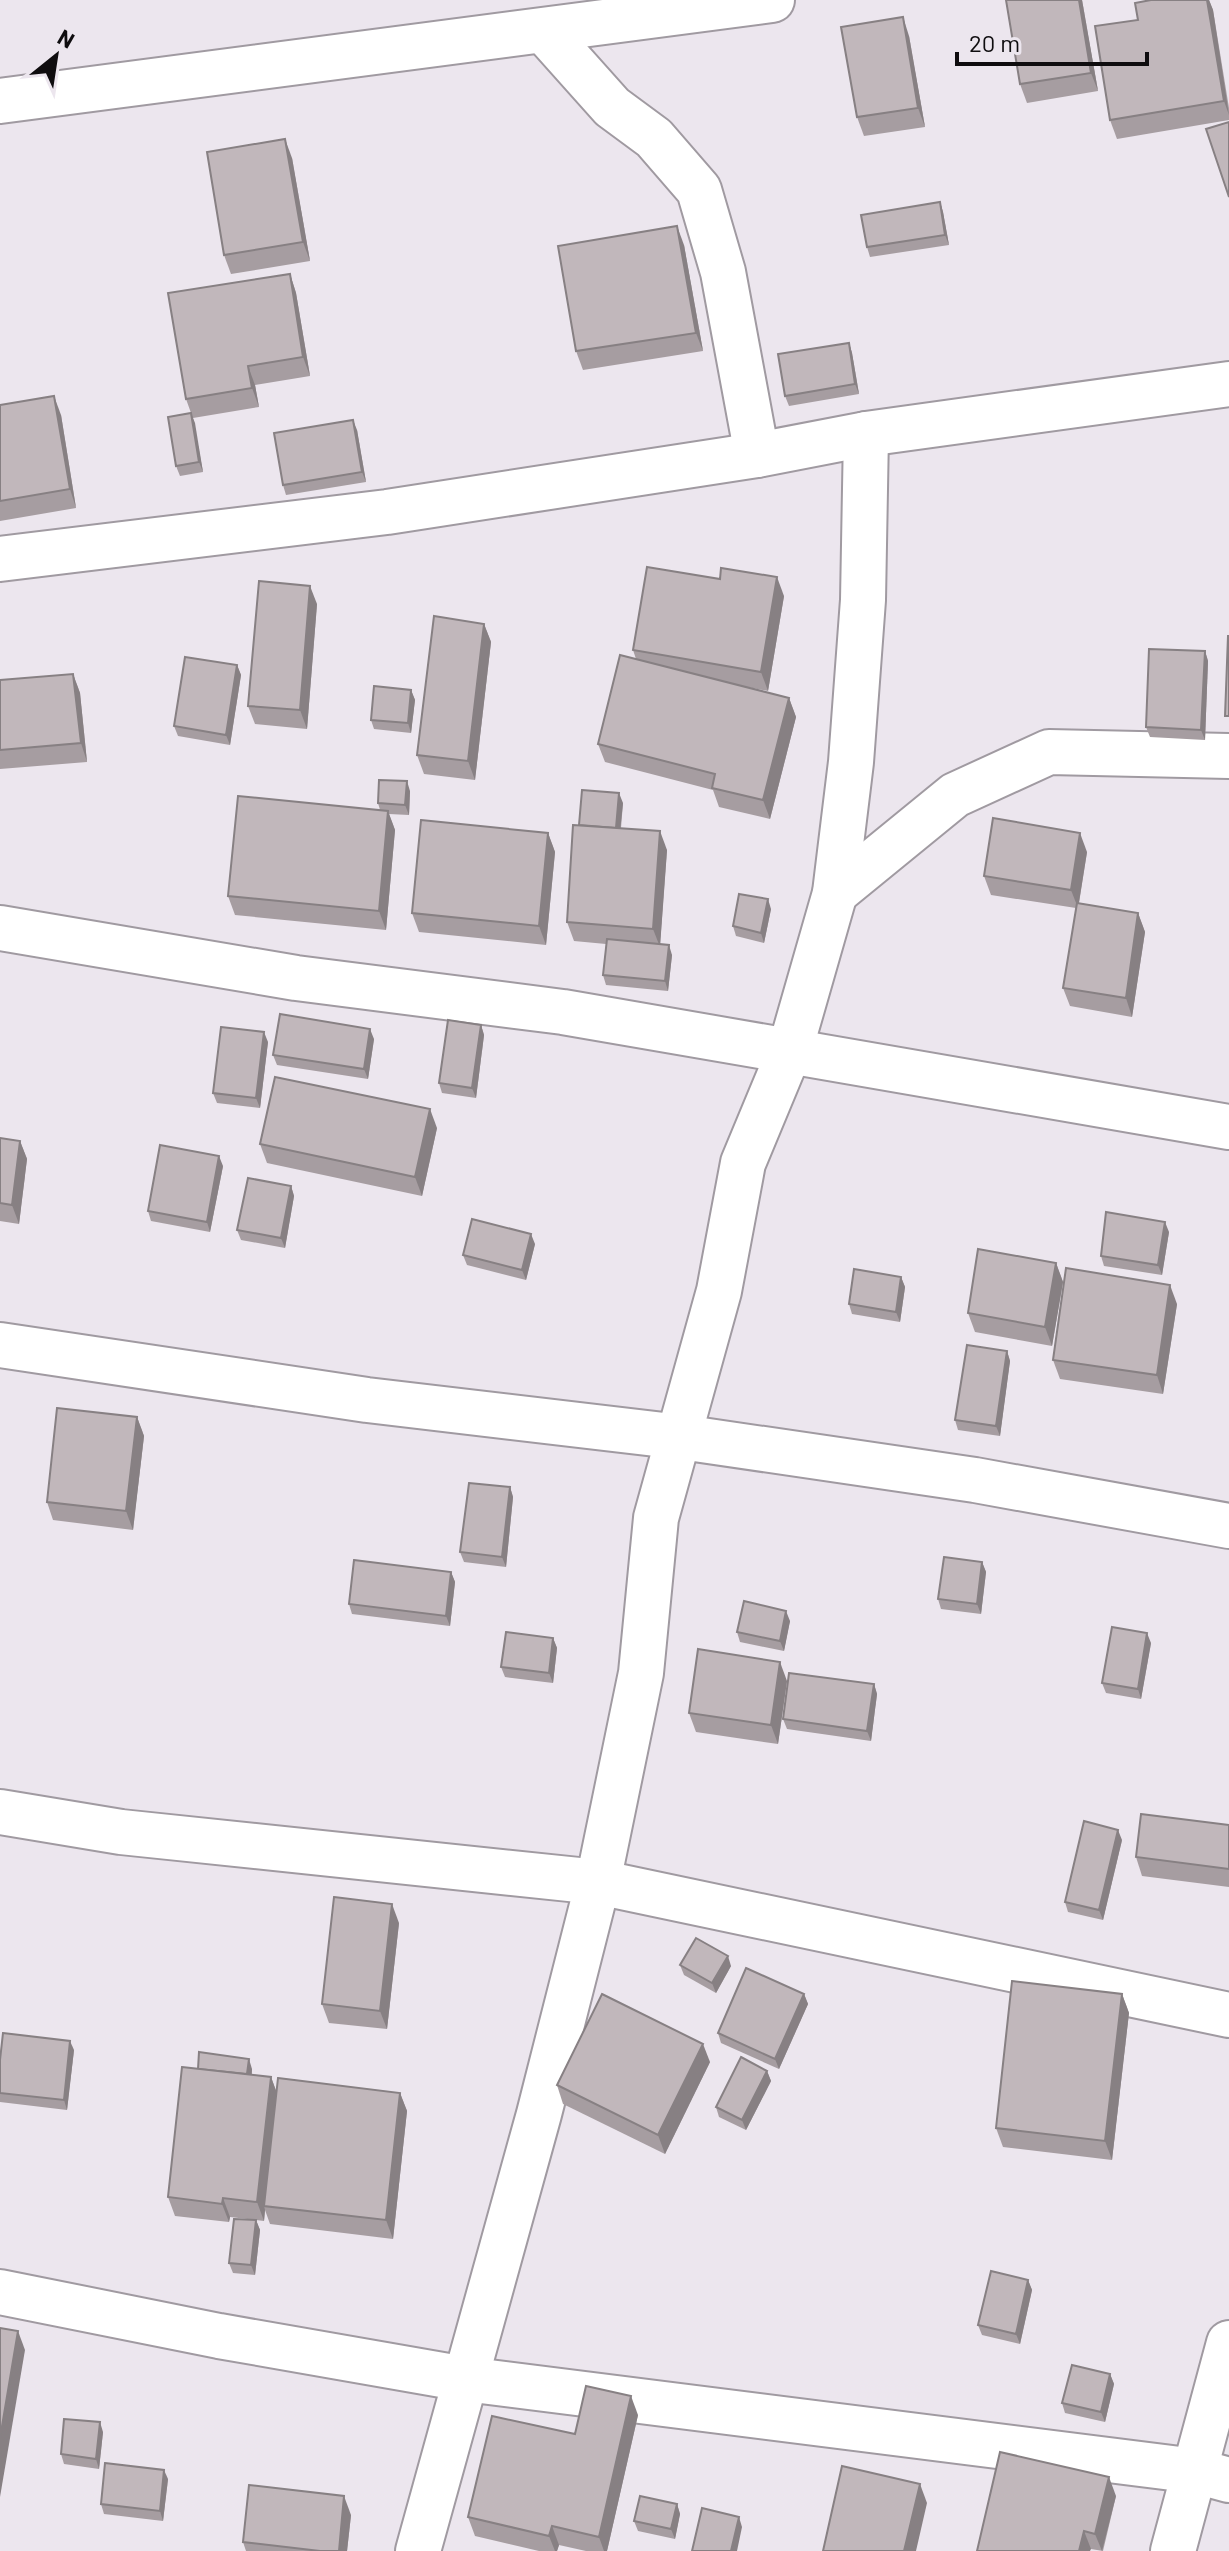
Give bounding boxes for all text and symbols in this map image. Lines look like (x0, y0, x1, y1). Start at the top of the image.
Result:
north arrow (16, 16, 96, 96)
scale bar (957, 16, 1147, 66)
text: N (54, 23, 79, 53)
text: 20 m (969, 28, 1020, 57)

